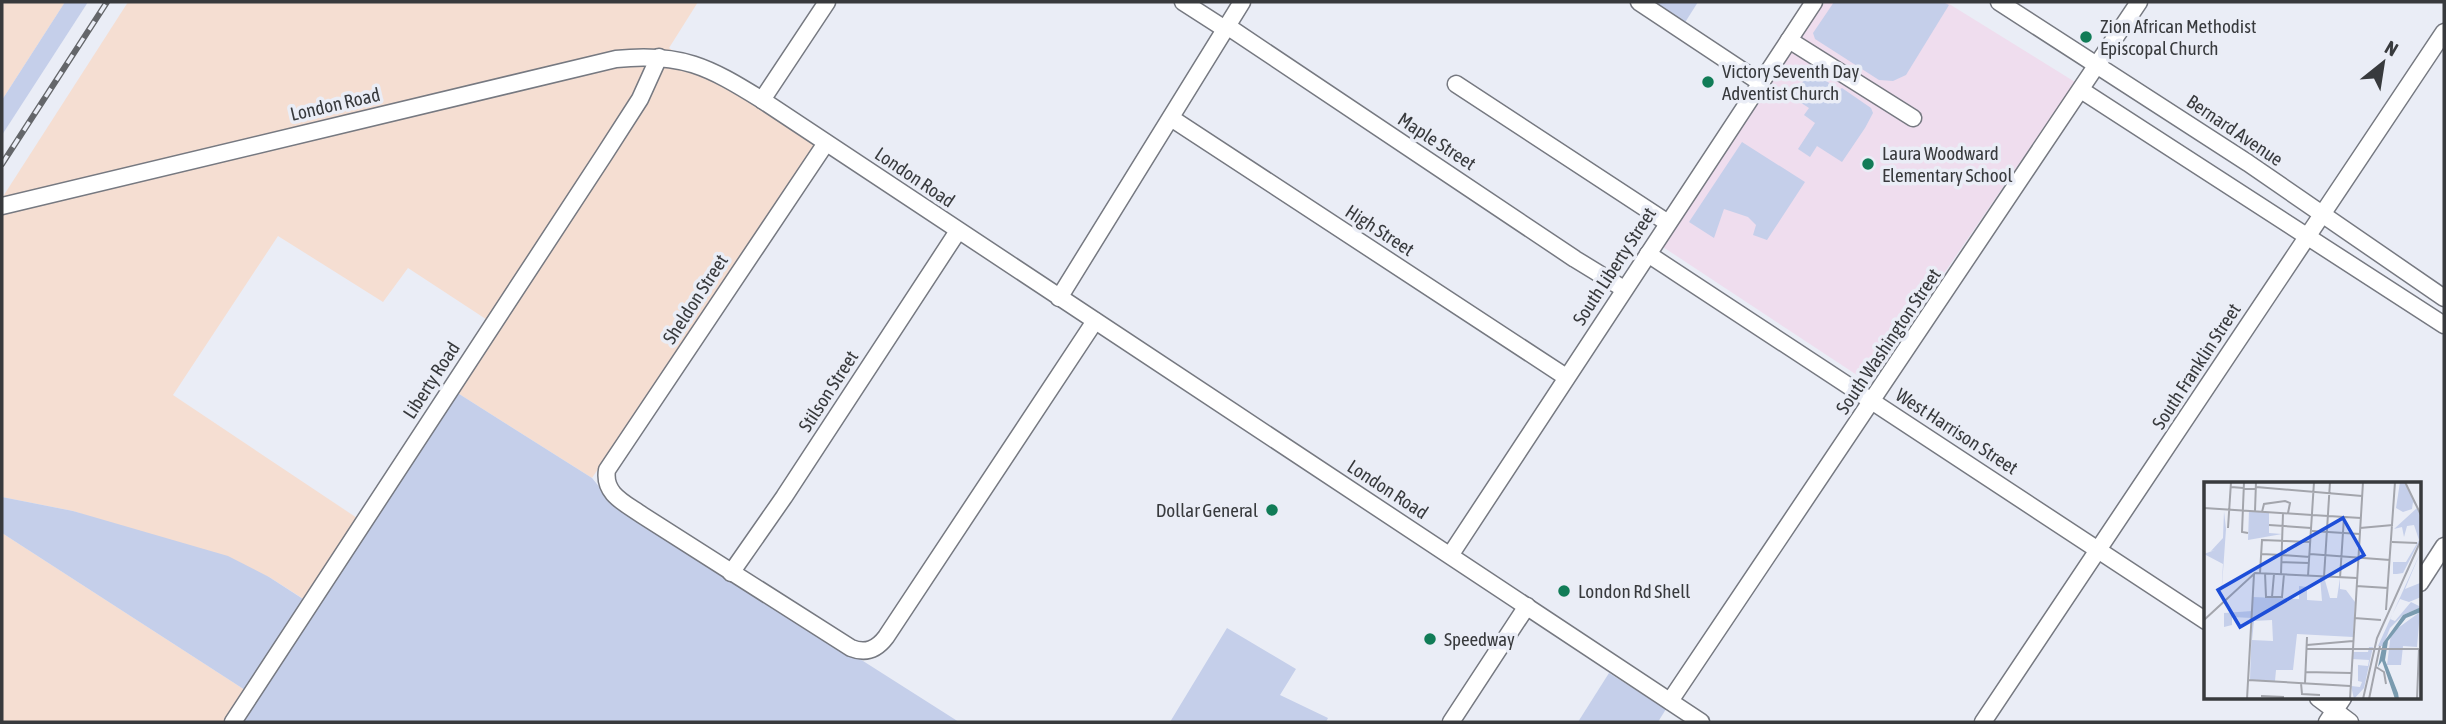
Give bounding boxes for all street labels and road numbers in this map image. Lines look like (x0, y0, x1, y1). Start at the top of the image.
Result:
street label: London Road (288, 83, 382, 125)
street label: Bernard Avenue (2183, 90, 2287, 170)
street label: Maple Street (1394, 108, 1480, 174)
street label: London Road (871, 142, 959, 212)
street label: High Street (1342, 200, 1418, 260)
street label: South Liberty Street (1568, 203, 1660, 329)
street label: Sheldon Street (658, 250, 732, 348)
street label: South Washington Street (1831, 264, 1945, 418)
street label: South Franklin Street (2147, 299, 2245, 433)
street label: Liberty Road (398, 338, 464, 422)
street label: Stilson Street (794, 346, 862, 436)
street label: West Harrison Street (1892, 383, 2022, 479)
street label: London Road (1344, 455, 1432, 523)

